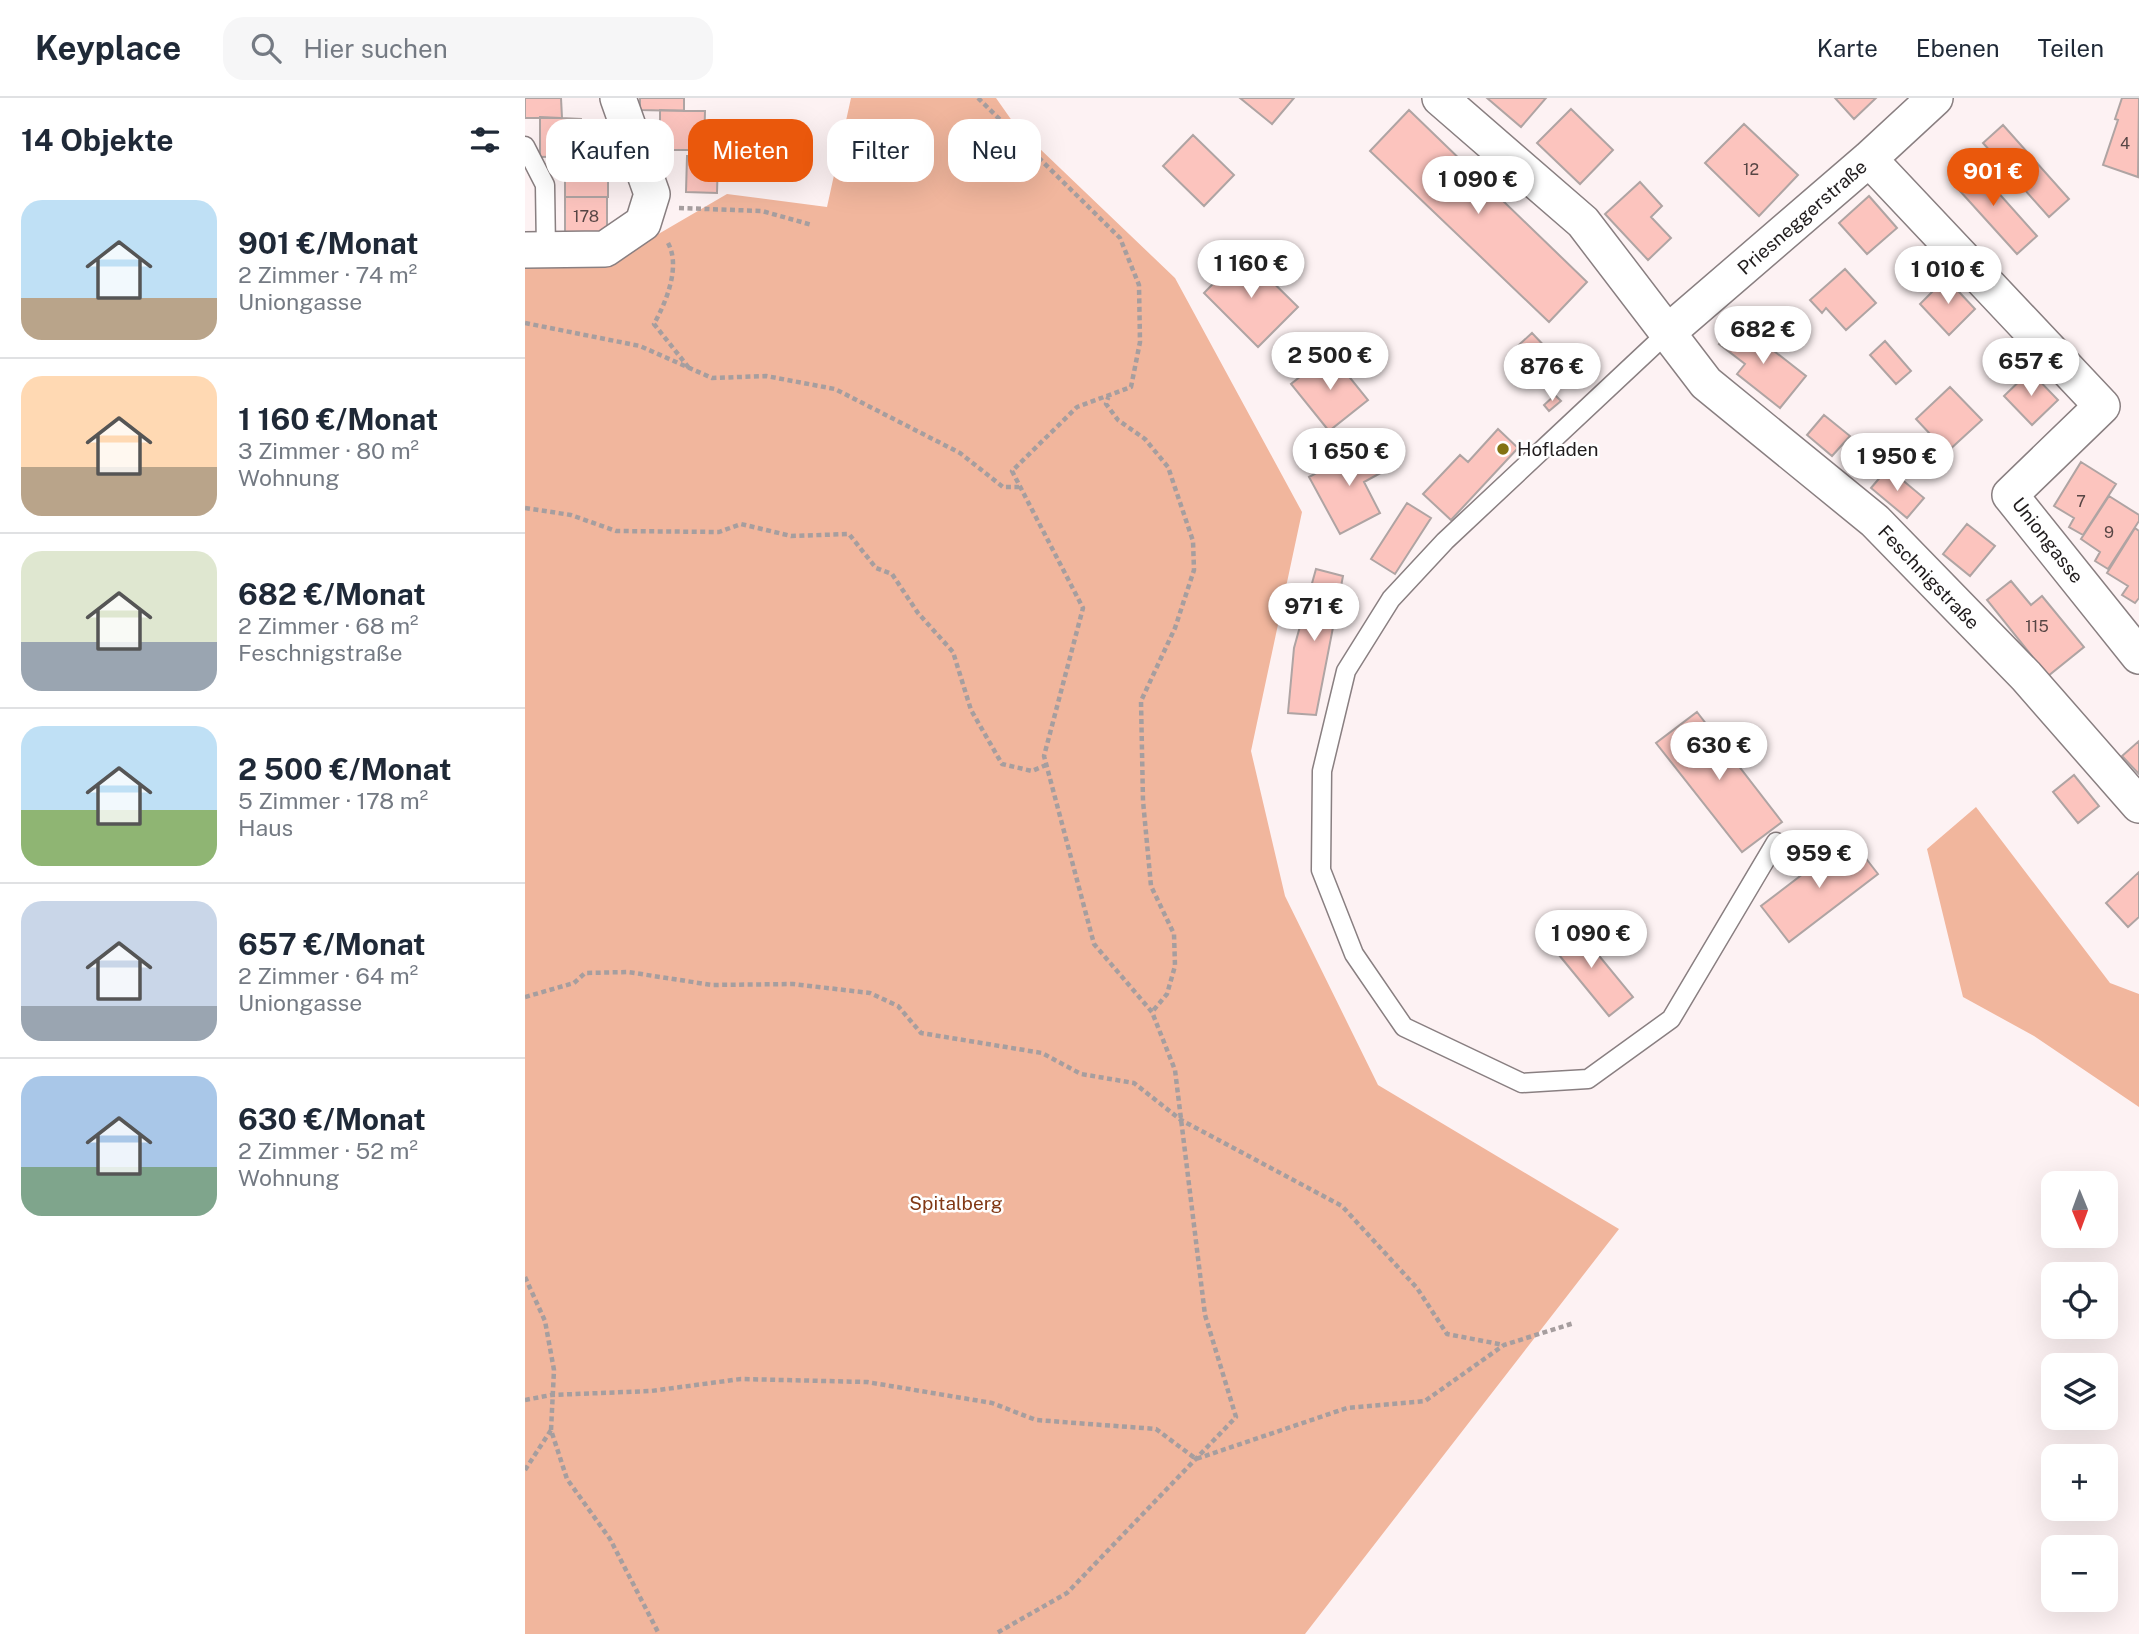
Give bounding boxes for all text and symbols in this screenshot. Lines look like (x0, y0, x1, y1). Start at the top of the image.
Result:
search box (223, 17, 713, 80)
text: Keyplace (35, 29, 181, 67)
icon: search (247, 29, 285, 67)
text: Hier suchen (303, 33, 448, 64)
text: Karte (1817, 34, 1878, 62)
text: Ebenen (1916, 34, 2000, 62)
text: Teilen (2038, 34, 2104, 62)
chip: Kaufen (546, 119, 674, 182)
chip: Mieten (688, 119, 813, 182)
chip: Filter (827, 119, 934, 182)
chip: Neu (948, 119, 1041, 182)
icon: filters (466, 121, 504, 159)
text: 14 Objekte (21, 122, 174, 158)
house number: 4 (2120, 134, 2130, 153)
pin: 901 € (1944, 148, 2042, 208)
street label: Priesneggerstraße (1733, 155, 1871, 279)
pin: 1 090 € (1413, 156, 1543, 216)
text: 901 € (1963, 157, 2023, 184)
house number: 12 (1743, 160, 1759, 179)
text: 1 090 € (1438, 165, 1518, 192)
house number: 178 (573, 207, 599, 226)
text: 901 €/Monat (238, 225, 419, 261)
icon: home (77, 228, 161, 312)
pin: 1 160 € (1186, 240, 1316, 300)
pin: 1 010 € (1883, 246, 2013, 306)
text: 1 160 € (1214, 249, 1289, 276)
text: 1 010 € (1911, 255, 1985, 282)
text: 2 Zimmer · 74 m² (238, 261, 417, 288)
text: Uniongasse (238, 288, 362, 315)
pin: 682 € (1714, 306, 1812, 366)
text: 682 € (1730, 315, 1796, 342)
pin: 2 500 € (1265, 332, 1395, 392)
pin: 657 € (1982, 338, 2080, 398)
text: 2 500 € (1287, 341, 1373, 368)
pin: 876 € (1503, 344, 1601, 403)
text: 657 € (1998, 347, 2064, 374)
text: 876 € (1520, 352, 1584, 379)
text: 1 160 €/Monat (238, 401, 438, 437)
icon: home (77, 404, 161, 488)
pin: 1 650 € (1284, 428, 1414, 488)
pin: 1 950 € (1832, 434, 1962, 493)
text: 3 Zimmer · 80 m² (238, 437, 419, 464)
text: 1 650 € (1309, 437, 1389, 464)
place label: Hofladen (1517, 438, 1598, 460)
marker: Hofladen (1495, 441, 1511, 457)
text: 1 950 € (1857, 442, 1937, 469)
text: Wohnung (238, 464, 340, 491)
house number: 7 (2076, 492, 2086, 511)
street label: Uniongasse (2008, 493, 2088, 587)
street label: Feschnigstraße (1874, 520, 1984, 634)
house number: 9 (2104, 523, 2114, 542)
text: 682 €/Monat (238, 576, 426, 612)
icon: home (77, 579, 161, 663)
pin: 971 € (1265, 584, 1363, 643)
text: 971 € (1284, 592, 1344, 619)
text: 2 Zimmer · 68 m² (238, 612, 419, 639)
house number: 115 (2025, 617, 2049, 636)
text: Feschnigstraße (238, 639, 403, 666)
pin: 630 € (1670, 722, 1768, 782)
text: 630 € (1686, 731, 1752, 758)
text: 2 500 €/Monat (238, 751, 451, 787)
icon: home (77, 754, 161, 838)
text: 5 Zimmer · 178 m² (238, 787, 428, 814)
text: Haus (238, 814, 293, 841)
pin: 959 € (1770, 830, 1868, 890)
text: 959 € (1786, 839, 1852, 866)
pin: 1 090 € (1526, 910, 1656, 970)
text: 1 090 € (1551, 919, 1631, 946)
text: 657 €/Monat (238, 926, 426, 962)
icon: home (77, 929, 161, 1013)
text: 2 Zimmer · 64 m² (238, 962, 418, 989)
text: Uniongasse (238, 989, 362, 1016)
text: 630 €/Monat (238, 1101, 426, 1137)
icon: home (77, 1104, 161, 1188)
text: 2 Zimmer · 52 m² (238, 1137, 418, 1164)
text: Wohnung (238, 1164, 340, 1191)
north arrow (2041, 1171, 2117, 1248)
map controls (2041, 1171, 2118, 1612)
park label: Spitalberg (909, 1192, 1003, 1214)
button: locate (2041, 1262, 2118, 1339)
button: layers (2041, 1353, 2118, 1430)
button: + (2041, 1444, 2118, 1521)
button: − (2041, 1535, 2118, 1612)

